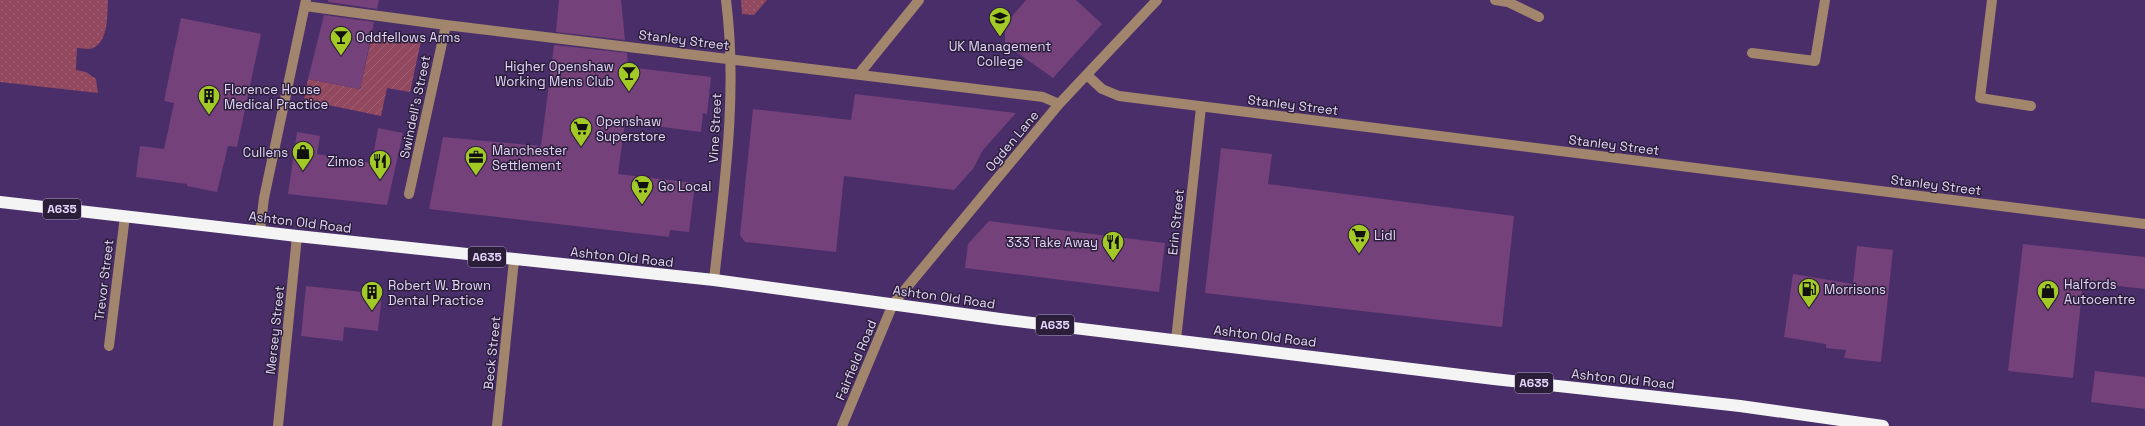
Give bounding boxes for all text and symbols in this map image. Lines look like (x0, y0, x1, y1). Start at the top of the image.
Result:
school or university icon: UK Management College (987, 5, 1013, 38)
bar icon: Oddfellows Arms (328, 24, 354, 57)
street label: Stanley Street (638, 26, 730, 54)
place label: Oddfellows Arms (356, 29, 460, 46)
place label: UK Management College (949, 38, 1051, 70)
street label: Swindell's Street (396, 54, 434, 160)
place label: Higher Openshaw Working Mens Club (495, 58, 614, 90)
bar icon: Higher Openshaw Working Mens Club (616, 60, 642, 93)
place label: Florence House Medical Practice (224, 81, 328, 113)
building icon: Florence House Medical Practice (196, 83, 222, 116)
street label: Stanley Street (1247, 91, 1339, 119)
street label: Vine Street (705, 93, 725, 163)
street label: Ogden Lane (981, 107, 1043, 175)
place label: Openshaw Superstore (596, 113, 666, 145)
supermarket icon: Openshaw Superstore (568, 115, 594, 148)
street label: Stanley Street (1568, 131, 1660, 159)
shop icon: Cullens (290, 139, 316, 172)
place label: Manchester Settlement (492, 142, 567, 174)
place label: Cullens (243, 144, 288, 161)
office icon: Manchester Settlement (463, 144, 489, 177)
restaurant icon: Zimos (367, 148, 393, 181)
place label: Zimos (327, 153, 364, 170)
street label: Stanley Street (1890, 171, 1982, 199)
supermarket icon: Go Local (629, 173, 655, 206)
place label: Go Local (658, 178, 711, 195)
street label: Erin Street (1164, 188, 1188, 256)
road number: A635 (43, 199, 81, 219)
street label: Ashton Old Road (248, 207, 352, 237)
supermarket icon: Lidl (1346, 222, 1372, 255)
place label: Lidl (1374, 227, 1396, 244)
restaurant icon: 333 Take Away (1100, 229, 1126, 262)
place label: 333 Take Away (1006, 234, 1098, 251)
street label: Trevor Street (91, 238, 117, 321)
street label: Ashton Old Road (570, 243, 674, 271)
road number: A635 (468, 247, 506, 267)
fuel station icon: Morrisons (1796, 276, 1822, 309)
place label: Halfords Autocentre (2064, 276, 2136, 308)
place label: Robert W. Brown Dental Practice (388, 277, 491, 309)
shop icon: Halfords Autocentre (2035, 278, 2061, 311)
building icon: Robert W. Brown Dental Practice (359, 279, 385, 312)
street label: Ashton Old Road (892, 281, 996, 313)
place label: Morrisons (1824, 281, 1886, 298)
street label: Mersey Street (262, 285, 288, 375)
street label: Beck Street (480, 315, 504, 391)
road number: A635 (1036, 315, 1074, 335)
street label: Fairfield Road (831, 317, 881, 403)
street label: Ashton Old Road (1213, 321, 1317, 351)
street label: Ashton Old Road (1571, 365, 1675, 393)
road number: A635 (1515, 373, 1553, 393)

